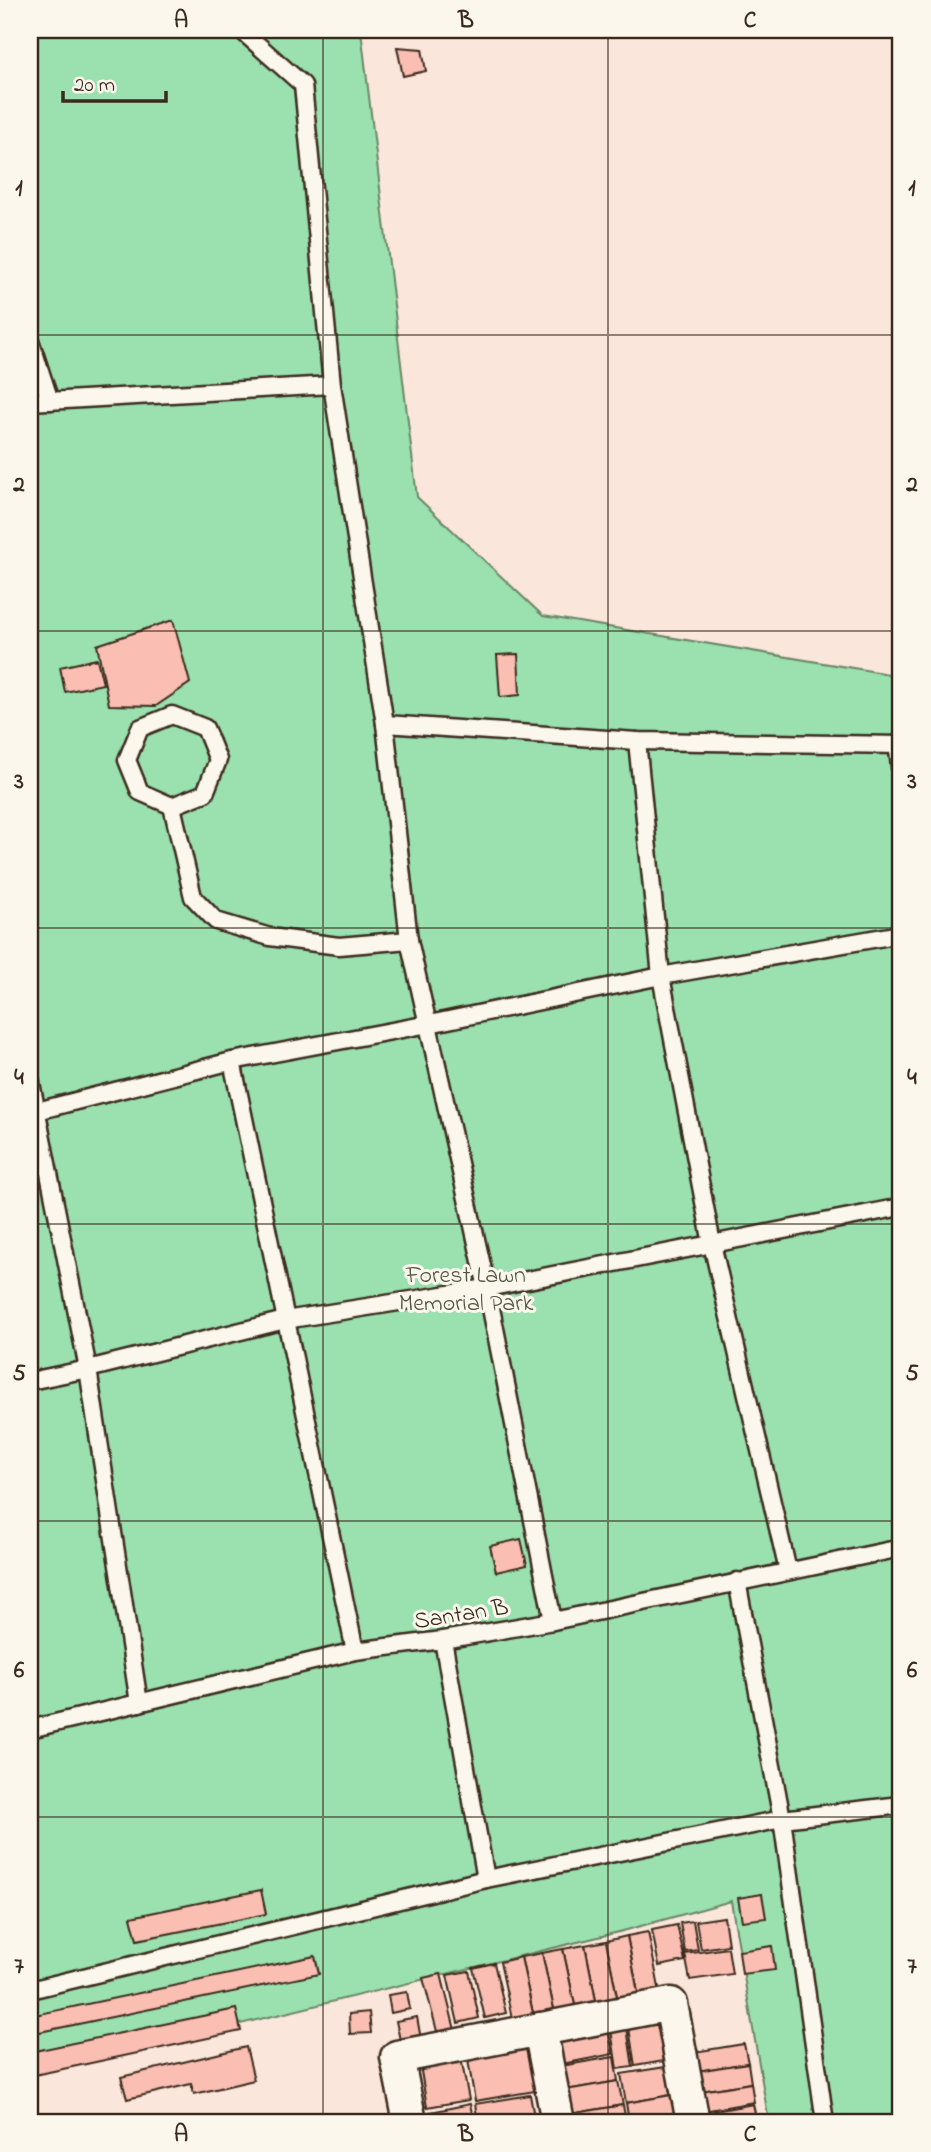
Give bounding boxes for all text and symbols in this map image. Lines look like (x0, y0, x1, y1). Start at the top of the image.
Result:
text: A (174, 5, 188, 38)
text: B (457, 5, 474, 38)
text: C (744, 5, 757, 38)
scale bar (63, 60, 166, 104)
text: 20 m (74, 71, 115, 101)
text: 1 (15, 173, 23, 206)
text: 1 (908, 173, 916, 206)
text: 2 (12, 469, 25, 502)
text: 2 (905, 469, 918, 502)
text: 3 (13, 766, 24, 799)
text: 3 (906, 766, 917, 799)
text: 4 (14, 1062, 24, 1095)
text: 4 (907, 1062, 917, 1095)
park label: Forest Lawn Memorial Park (399, 1259, 534, 1322)
text: 5 (12, 1358, 26, 1391)
text: 5 (905, 1358, 919, 1391)
street label: Santan B (412, 1591, 511, 1640)
text: 6 (14, 1655, 25, 1688)
text: 6 (907, 1655, 918, 1688)
text: 7 (14, 1951, 24, 1984)
text: 7 (907, 1951, 917, 1984)
text: A (174, 2119, 188, 2152)
text: B (457, 2119, 474, 2152)
text: C (744, 2119, 757, 2152)

